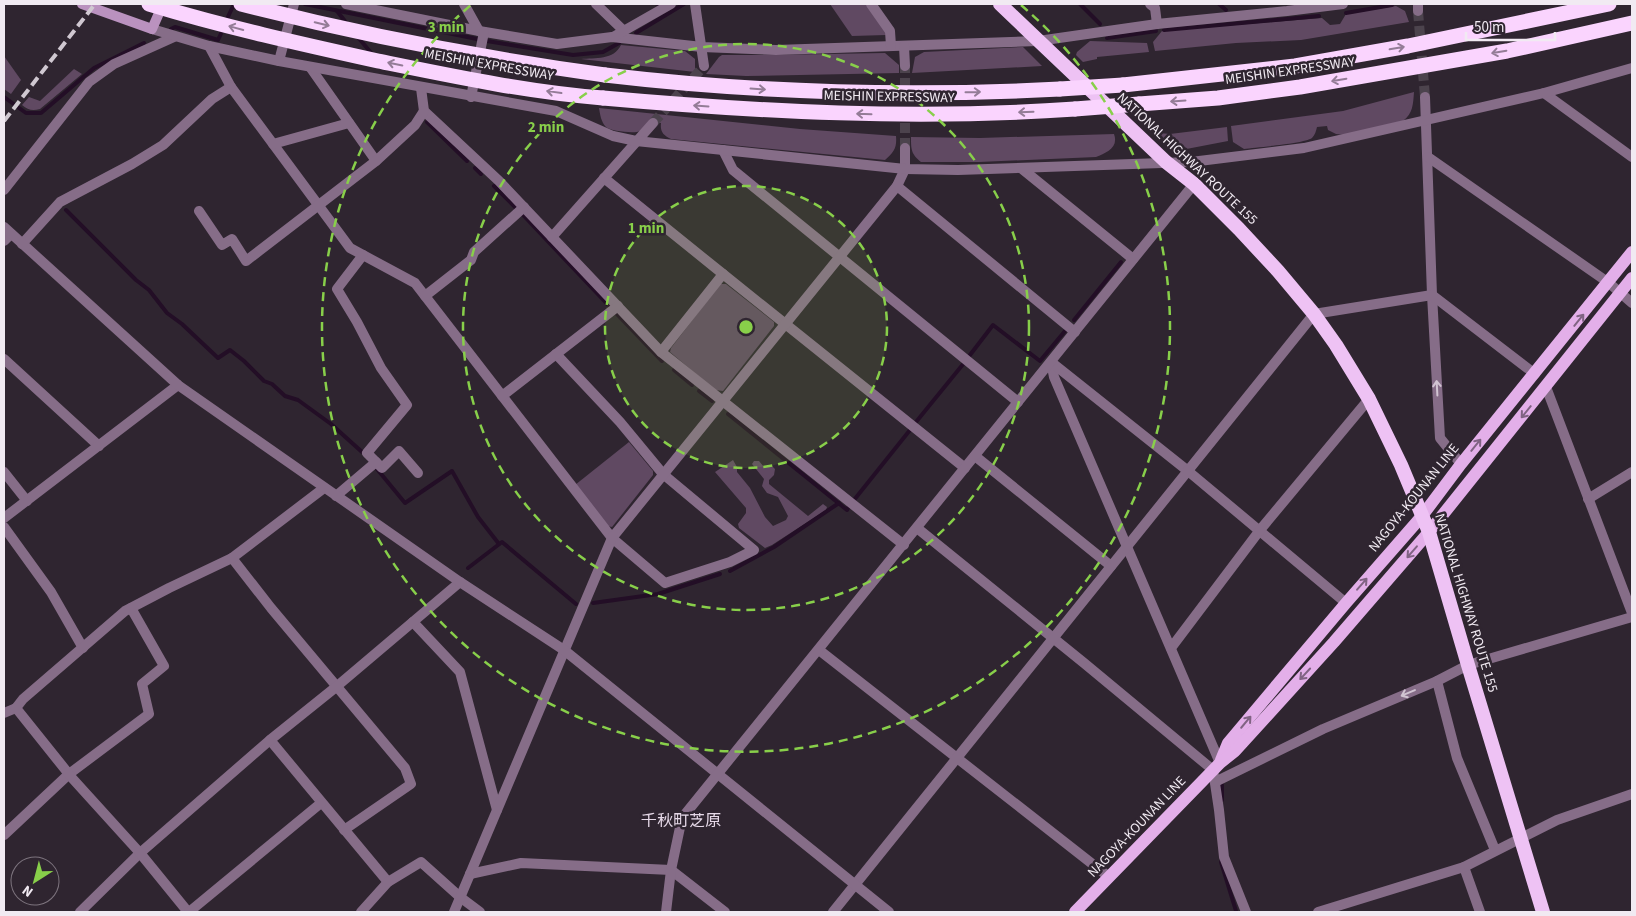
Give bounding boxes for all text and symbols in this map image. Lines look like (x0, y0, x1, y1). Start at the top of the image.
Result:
scale bar (1466, 10, 1555, 42)
text: 3 min (428, 17, 464, 38)
text: 50 m (1474, 17, 1504, 38)
one-way arrow (314, 20, 330, 29)
one-way arrow (229, 23, 245, 32)
one-way arrow (1388, 43, 1404, 53)
street label: MEISHIN EXPRESSWAY (423, 44, 556, 86)
one-way arrow (1492, 48, 1508, 58)
street label: MEISHIN EXPRESSWAY (1224, 52, 1357, 90)
one-way arrow (387, 59, 403, 68)
one-way arrow (1332, 76, 1348, 86)
one-way arrow (750, 84, 766, 94)
street label: MEISHIN EXPRESSWAY (823, 86, 955, 108)
one-way arrow (547, 87, 563, 97)
one-way arrow (964, 87, 981, 97)
street label: NATIONAL HIGHWAY ROUTE 155 (1112, 88, 1262, 230)
one-way arrow (1170, 96, 1186, 105)
one-way arrow (694, 101, 710, 110)
one-way arrow (1018, 107, 1034, 117)
one-way arrow (856, 109, 872, 119)
text: 2 min (528, 117, 564, 138)
text: 1 min (628, 218, 664, 239)
one-way arrow (1573, 313, 1584, 326)
centre of rings (737, 318, 755, 336)
one-way arrow (1433, 380, 1442, 396)
one-way arrow (1521, 405, 1532, 418)
one-way arrow (1471, 439, 1482, 452)
street label: NAGOYA-KOUNAN LINE (1364, 440, 1464, 556)
street label: NATIONAL HIGHWAY ROUTE 155 (1429, 511, 1503, 695)
one-way arrow (1407, 545, 1418, 558)
one-way arrow (1356, 578, 1368, 591)
one-way arrow (1299, 667, 1311, 680)
one-way arrow (1401, 689, 1416, 699)
one-way arrow (1240, 716, 1251, 729)
street label: NAGOYA-KOUNAN LINE (1083, 772, 1191, 882)
district label: 千秋町芝原 (641, 810, 721, 832)
north arrow (10, 856, 60, 906)
text: N (18, 880, 38, 902)

